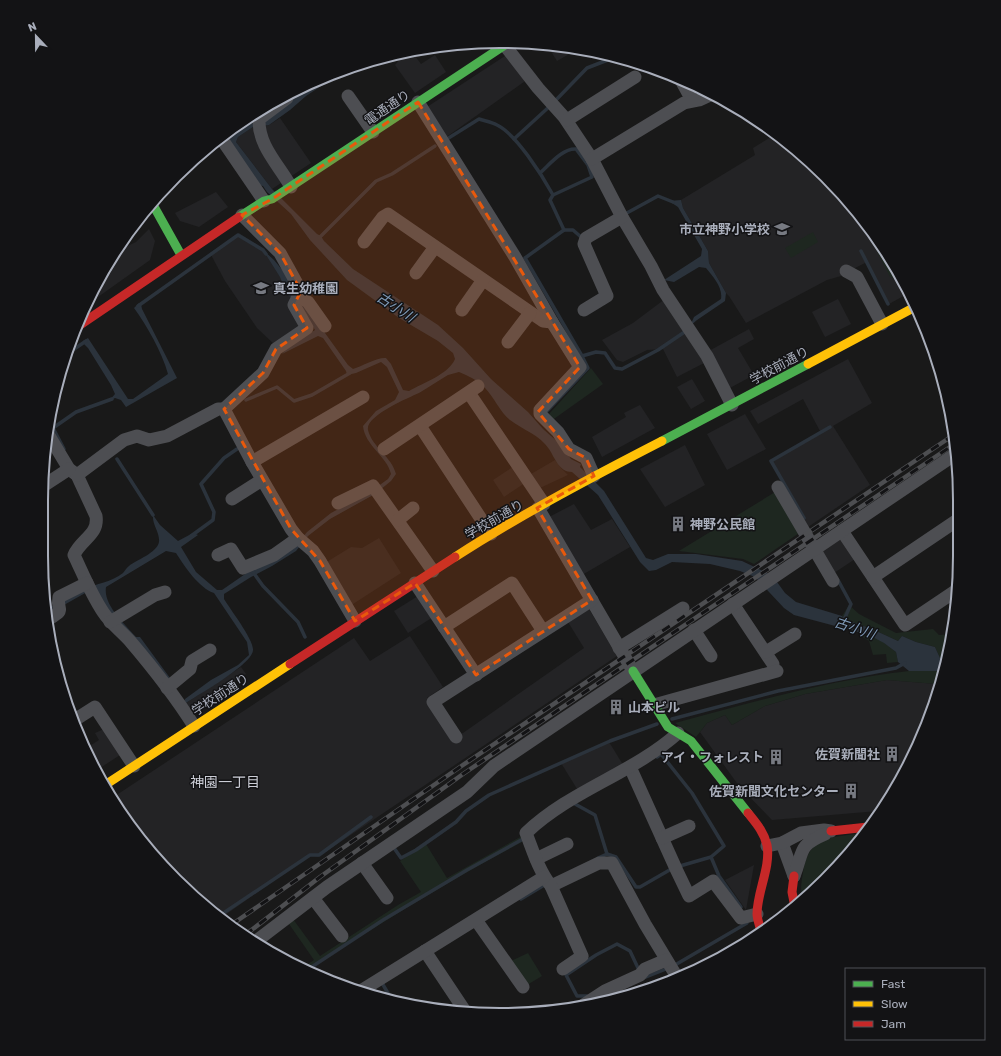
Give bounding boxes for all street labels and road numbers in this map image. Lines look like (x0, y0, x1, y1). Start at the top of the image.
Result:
street label: 電通通り (362, 87, 413, 128)
street label: 学校前通り (747, 344, 811, 387)
street label: 学校前通り (462, 497, 526, 542)
street label: 学校前通り (189, 670, 252, 718)

